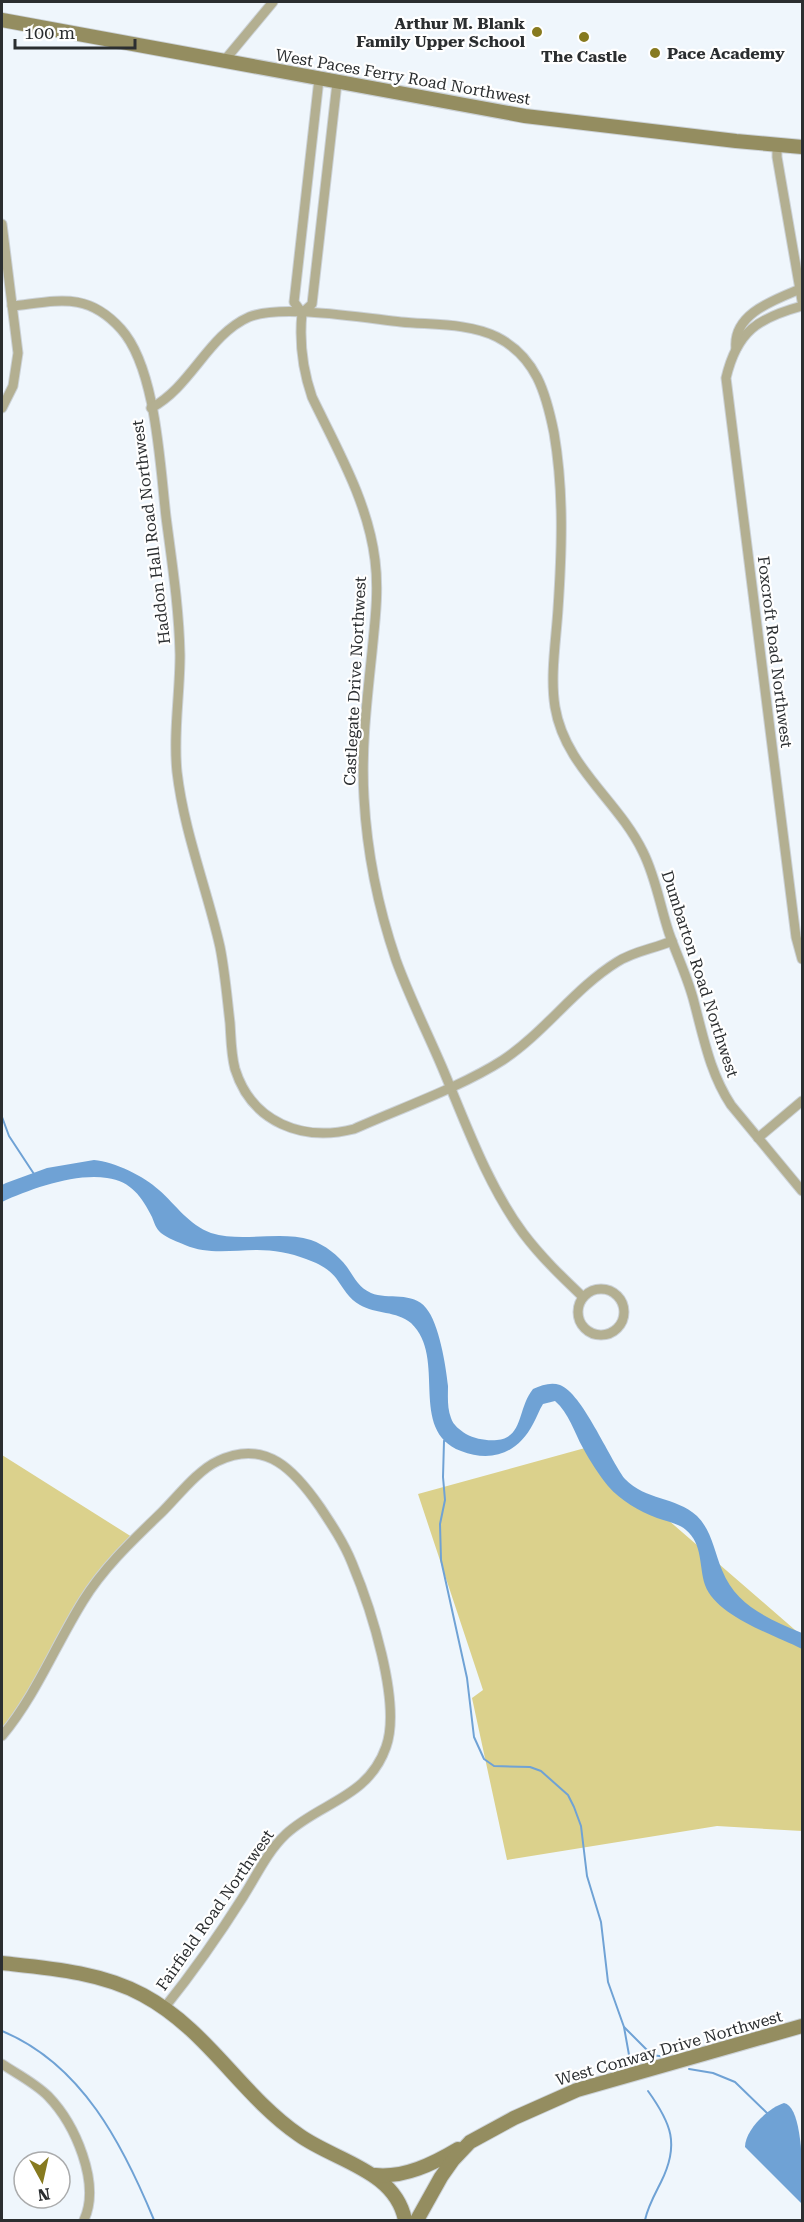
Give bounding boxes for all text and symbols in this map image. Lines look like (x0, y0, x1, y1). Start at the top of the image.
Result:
scale bar (15, 12, 135, 50)
place label: Arthur M. Blank Family Upper School (356, 14, 526, 51)
text: 100 m (24, 22, 75, 43)
marker: Arthur M. Blank Family Upper School (530, 25, 544, 39)
marker: The Castle (577, 30, 591, 44)
place label: Pace Academy (667, 44, 785, 63)
street label: West Paces Ferry Road Northwest (274, 45, 532, 109)
marker: Pace Academy (648, 46, 662, 60)
place label: The Castle (541, 47, 627, 66)
street label: Haddon Hall Road Northwest (128, 419, 174, 645)
street label: Foxcroft Road Northwest (754, 555, 796, 749)
street label: Castlegate Drive Northwest (340, 576, 370, 786)
street label: Dumbarton Road Northwest (658, 868, 742, 1080)
street label: Fairfield Road Northwest (152, 1826, 278, 1994)
street label: West Conway Drive Northwest (554, 2007, 784, 2089)
north arrow (12, 2150, 72, 2210)
text: N (37, 2184, 51, 2205)

